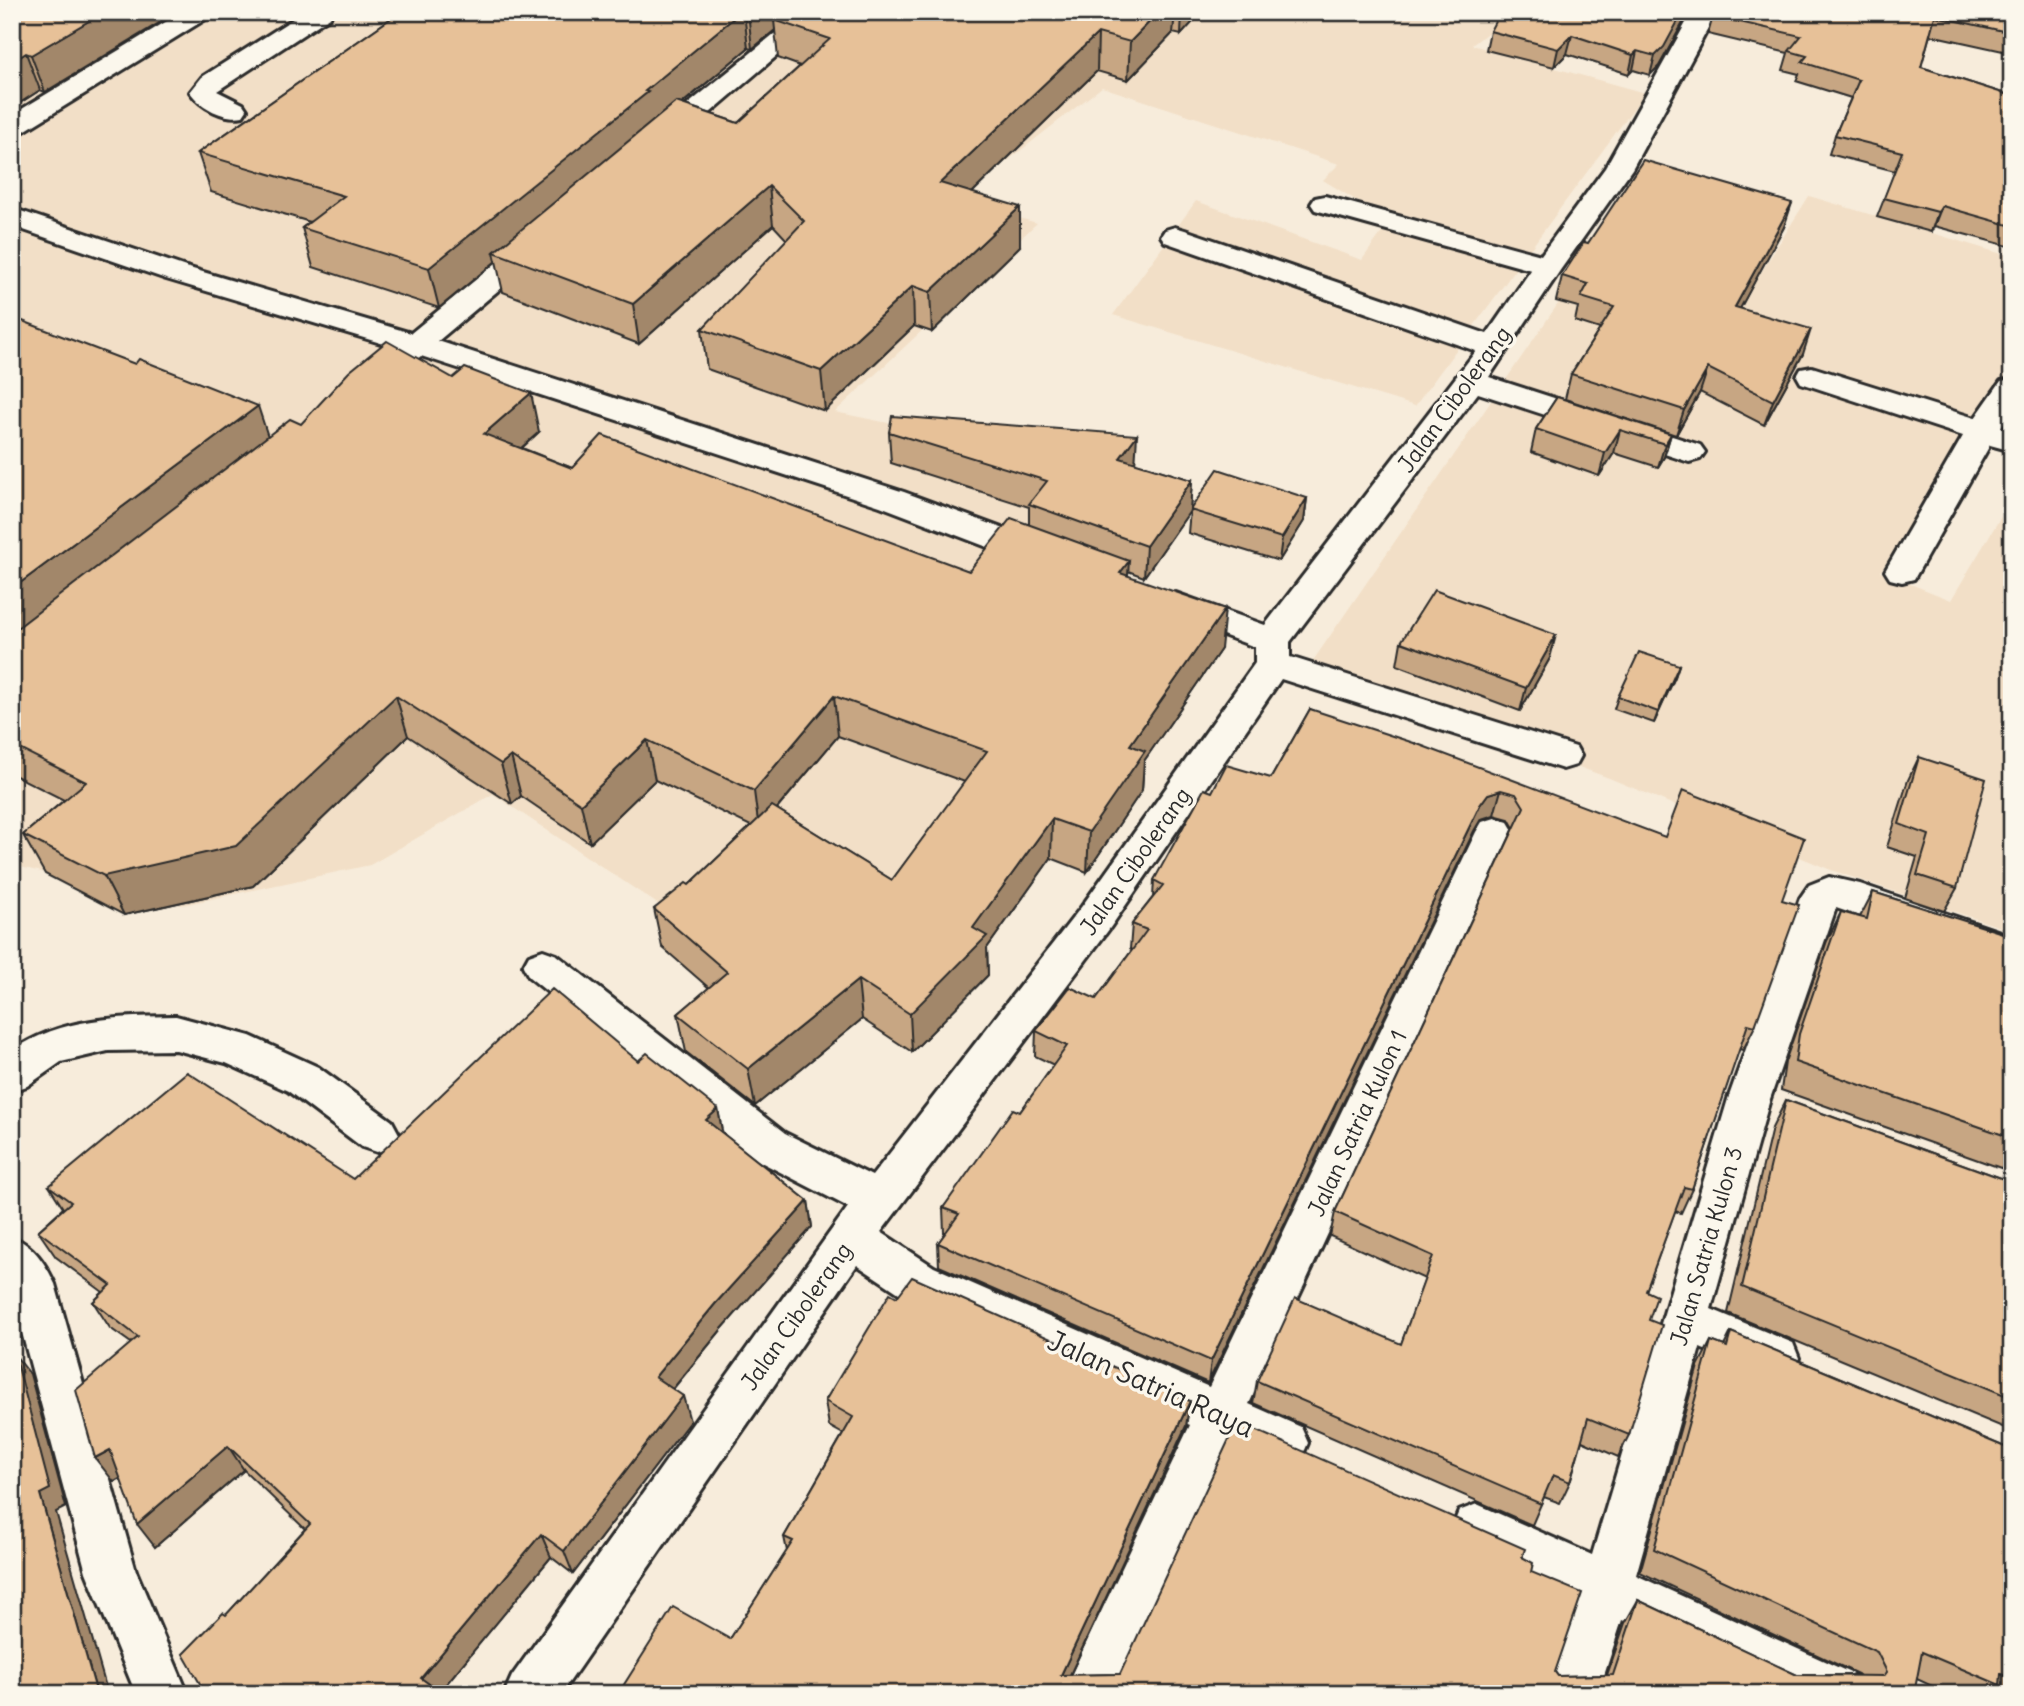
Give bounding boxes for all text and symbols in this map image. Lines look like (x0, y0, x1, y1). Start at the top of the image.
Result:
street label: Jalan Cibolerang (1391, 320, 1517, 478)
street label: Jalan Cibolerang (1073, 782, 1197, 940)
street label: Jalan Satria Kulon 1 (1301, 1025, 1413, 1221)
street label: Jalan Satria Kulon 3 (1664, 1143, 1748, 1349)
street label: Jalan Cibolerang (734, 1237, 858, 1395)
street label: Jalan Satria Raya (1042, 1322, 1260, 1446)

